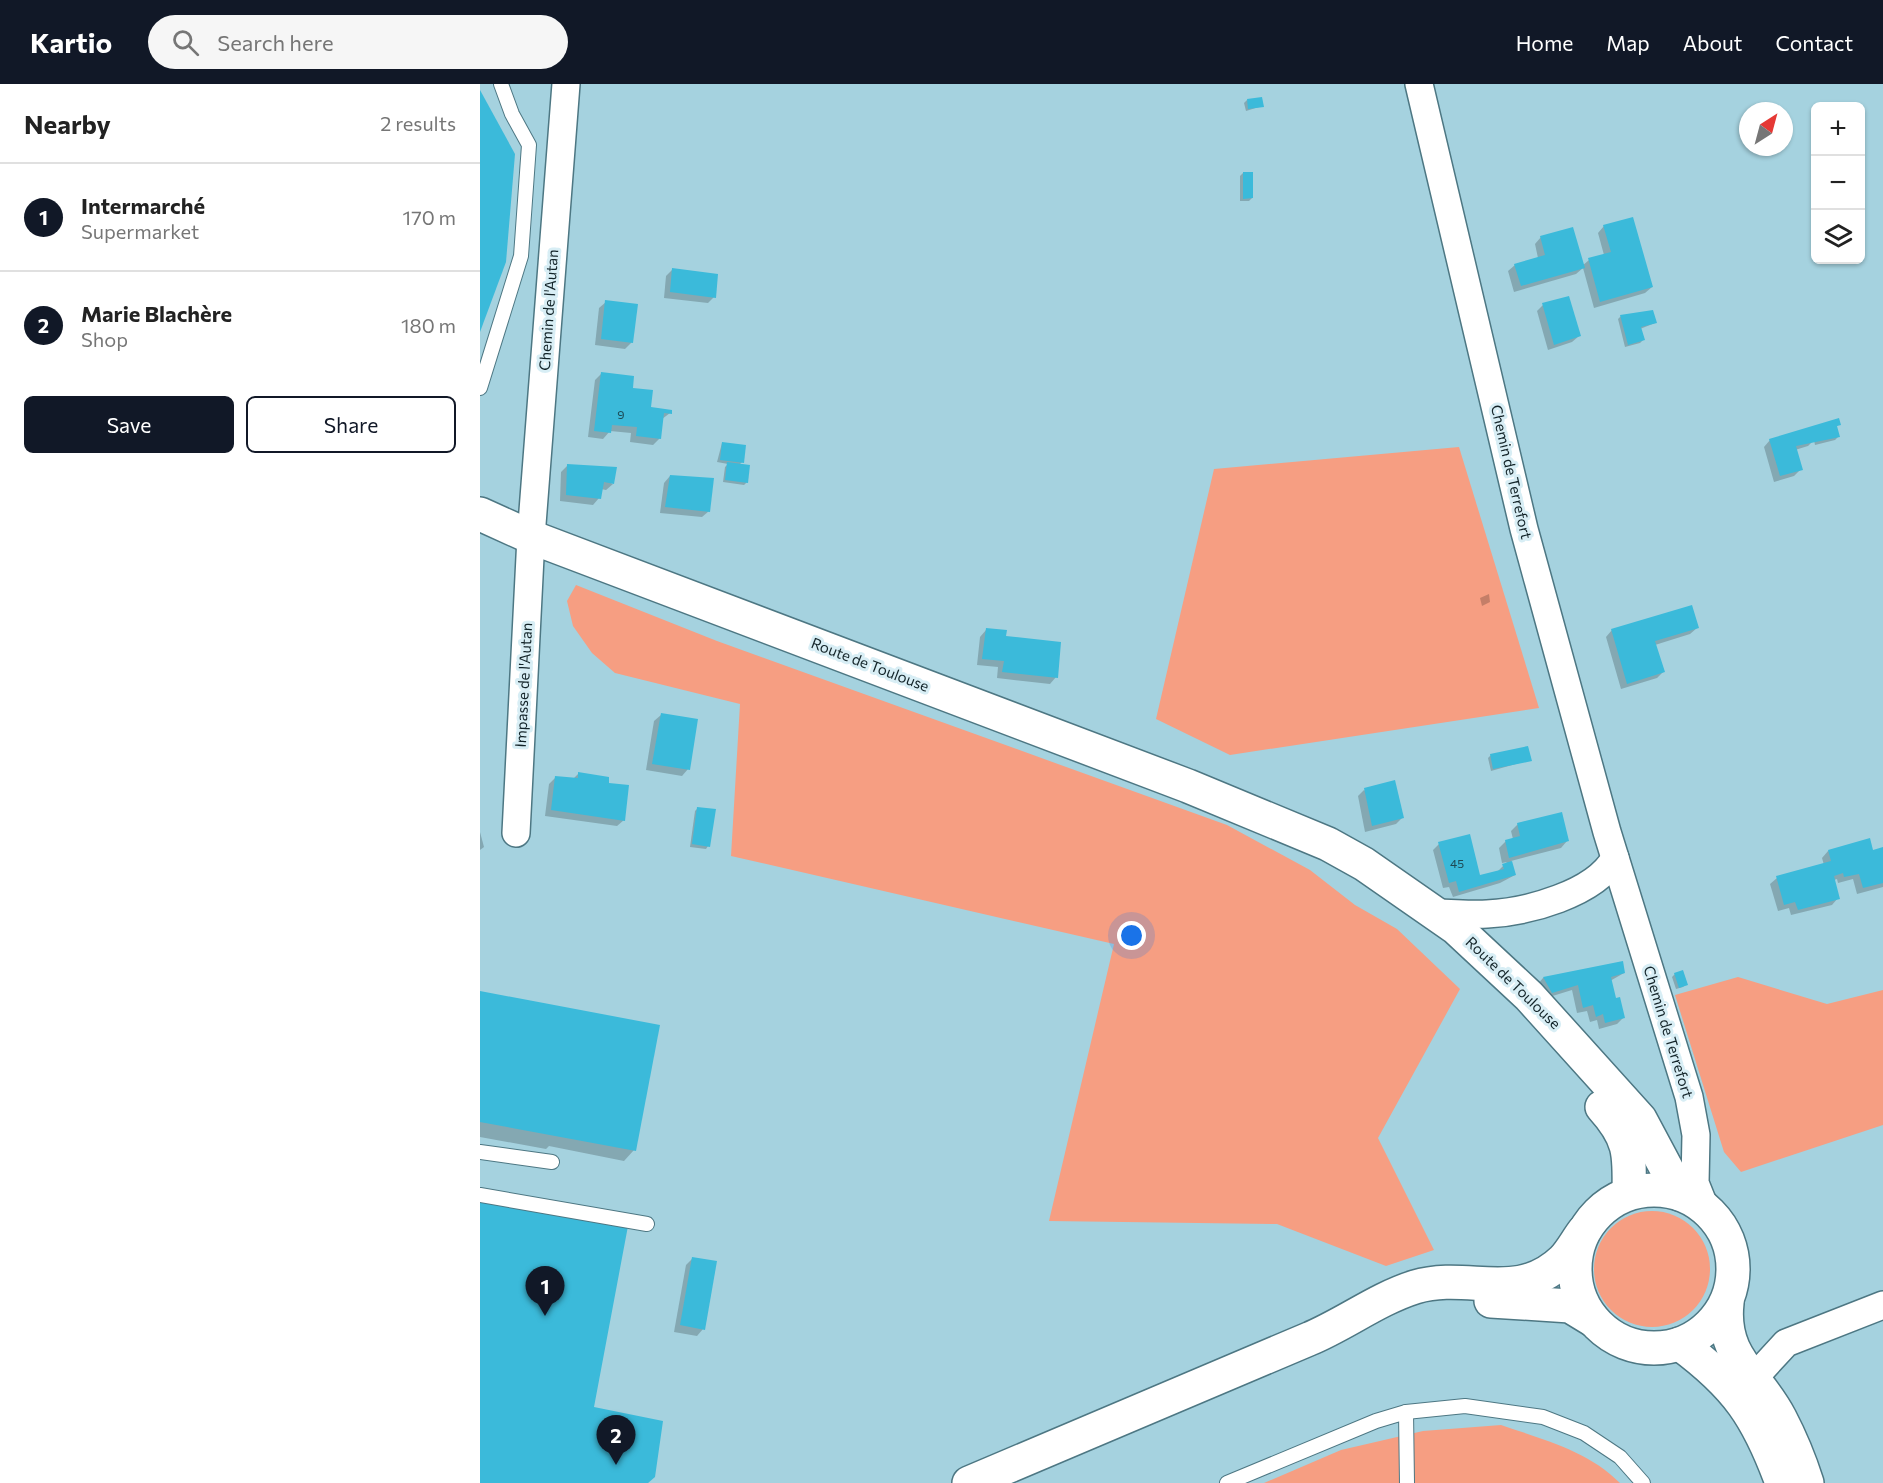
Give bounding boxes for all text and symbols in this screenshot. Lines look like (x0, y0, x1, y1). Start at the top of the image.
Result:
search box (148, 15, 568, 69)
text: Kartio (30, 25, 112, 59)
icon: search (169, 26, 202, 59)
text: Search here (217, 29, 334, 56)
text: Home (1516, 30, 1573, 55)
text: Map (1606, 30, 1650, 55)
text: About (1683, 30, 1742, 55)
text: Contact (1775, 30, 1853, 55)
north arrow (1739, 102, 1793, 156)
map controls (1811, 102, 1865, 264)
button: + (1811, 102, 1865, 156)
text: Nearby (24, 108, 111, 139)
text: 2 results (380, 111, 456, 135)
button: − (1811, 156, 1865, 210)
text: Intermarché (81, 192, 205, 219)
text: 1 (39, 205, 48, 229)
text: 170 m (403, 205, 456, 229)
button: layers (1811, 210, 1865, 264)
text: Supermarket (81, 219, 199, 243)
street label: Chemin de l'Autan (535, 249, 561, 371)
text: Marie Blachère (81, 300, 232, 327)
text: 2 (38, 313, 49, 337)
text: 180 m (401, 313, 456, 337)
text: Shop (81, 327, 128, 351)
button: Save (24, 396, 234, 453)
button: Share (246, 396, 456, 453)
street label: Chemin de Terrefort (1488, 403, 1536, 541)
house number: 9 (617, 407, 625, 421)
street label: Impasse de l'Autan (511, 622, 535, 748)
street label: Route de Toulouse (809, 633, 932, 695)
house number: 45 (1450, 856, 1464, 870)
your location (1117, 921, 1146, 950)
street label: Route de Toulouse (1463, 932, 1565, 1032)
street label: Chemin de Terrefort (1640, 963, 1698, 1100)
pin: 1 (526, 1266, 564, 1316)
pin: 2 (596, 1416, 636, 1465)

